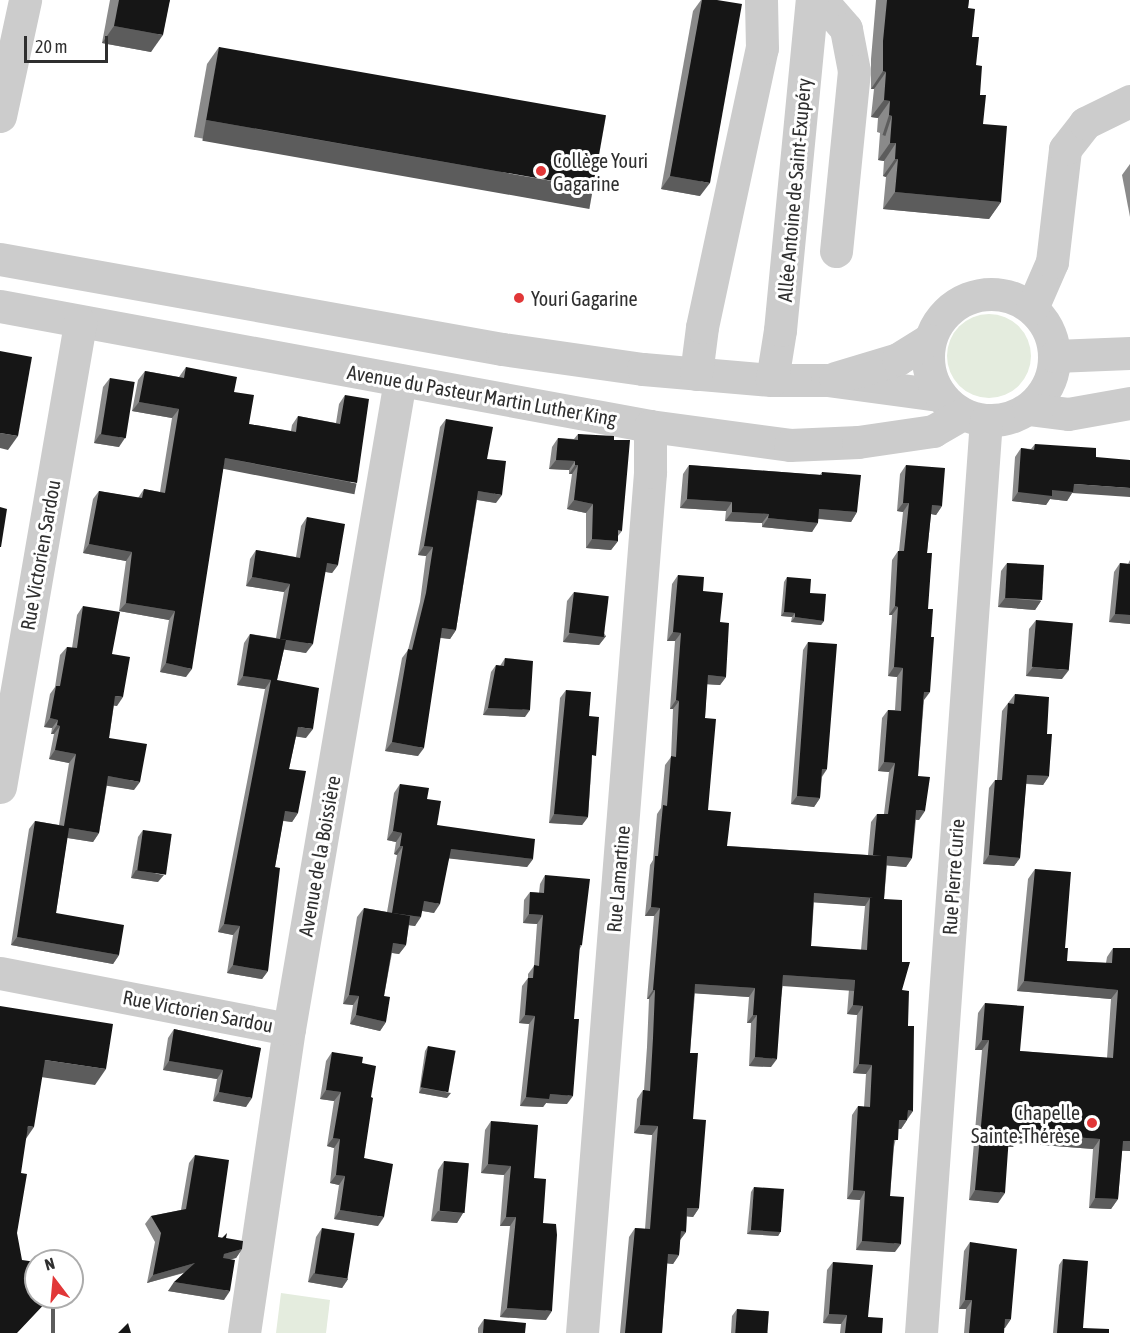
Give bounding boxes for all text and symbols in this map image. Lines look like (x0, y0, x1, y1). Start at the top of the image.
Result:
scale bar (27, 24, 111, 62)
text: 20 m (35, 36, 67, 57)
street label: Allée Antoine de Saint-Exupéry (772, 77, 816, 303)
place label: Collège Youri Gagarine (553, 148, 648, 195)
marker: Collège Youri Gagarine (534, 164, 548, 178)
place label: Youri Gagarine (531, 286, 638, 310)
marker: Youri Gagarine (512, 291, 526, 305)
street label: Avenue du Pasteur Martin Luther King (345, 359, 619, 431)
street label: Rue Victorien Sardou (15, 478, 65, 632)
street label: Avenue de la Boissière (293, 774, 345, 938)
street label: Rue Pierre Curie (937, 818, 969, 936)
street label: Rue Lamartine (601, 825, 635, 933)
street label: Rue Victorien Sardou (121, 985, 275, 1037)
place label: Chapelle Sainte-Thérèse (971, 1100, 1080, 1147)
marker: Chapelle Sainte-Thérèse (1085, 1116, 1099, 1130)
north arrow (24, 1249, 84, 1309)
text: N (43, 1254, 57, 1274)

